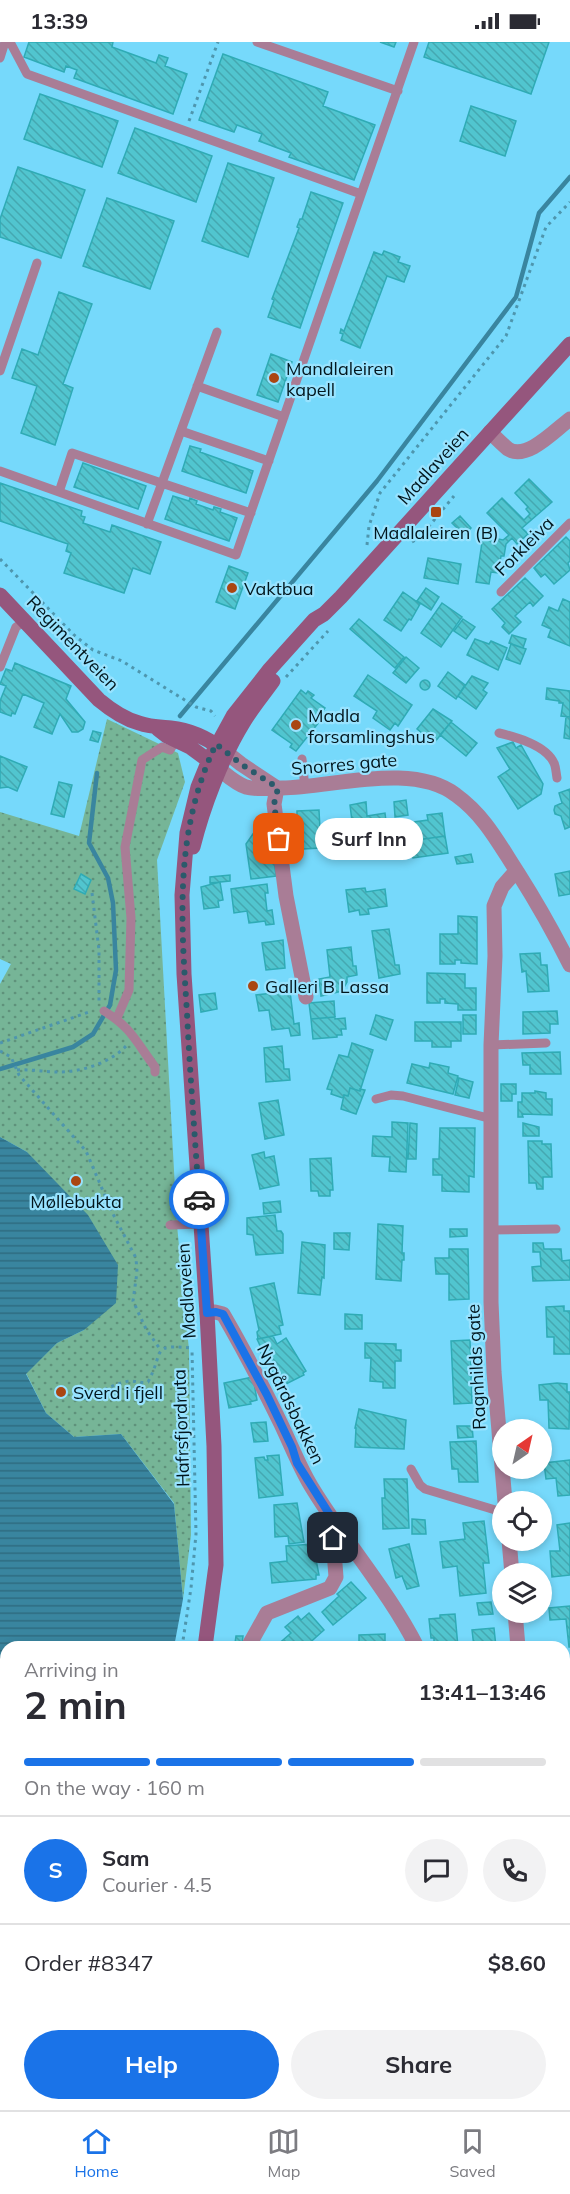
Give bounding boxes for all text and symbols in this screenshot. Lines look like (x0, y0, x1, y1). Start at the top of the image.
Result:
text: 13:39 (30, 7, 88, 35)
place label: Mandlaleiren kapell (286, 357, 394, 401)
marker: Mandlaleiren kapell (267, 371, 281, 385)
street label: Madlaveien (392, 423, 474, 509)
marker: Madlaleiren (B) (429, 505, 443, 519)
street label: Forkleiva (490, 512, 558, 580)
place label: Madlaleiren (B) (373, 521, 499, 544)
place label: Vaktbua (244, 577, 314, 600)
marker: Vaktbua (225, 581, 239, 595)
street label: Regimentveien (22, 591, 124, 695)
place label: Madla forsamlingshus (308, 704, 435, 748)
marker: Madla forsamlingshus (289, 718, 303, 732)
street label: Snorres gate (290, 748, 398, 780)
pin (253, 813, 304, 864)
callout: Surf Inn (315, 818, 423, 860)
icon: bag (262, 822, 295, 855)
text: Surf Inn (331, 826, 407, 851)
place label: Galleri B Lassa (265, 975, 389, 998)
marker: Galleri B Lassa (246, 979, 260, 993)
courier (169, 1169, 229, 1229)
marker: Møllebukta (69, 1174, 83, 1188)
icon: car (183, 1183, 216, 1216)
place label: Møllebukta (30, 1190, 122, 1213)
street label: Madlaveien (171, 1242, 201, 1340)
street label: Ragnhilds gate (461, 1304, 491, 1430)
street label: Nygårdsbakken (252, 1340, 330, 1468)
street label: Hafrsfjordruta (167, 1369, 195, 1487)
place label: Sverd i fjell (73, 1381, 163, 1404)
marker: Sverd i fjell (54, 1385, 68, 1399)
north arrow (492, 1419, 552, 1479)
map controls (492, 1419, 552, 1623)
button: locate (492, 1491, 552, 1551)
pin (307, 1512, 358, 1563)
icon: home (316, 1521, 349, 1554)
button: layers (492, 1563, 552, 1623)
text: Arriving in (24, 1657, 119, 1682)
text: 13:41–13:46 (418, 1678, 546, 1706)
text: 2 min (24, 1680, 127, 1729)
text: On the way · 160 m (24, 1775, 205, 1800)
button: chat (405, 1839, 468, 1902)
button: phone (483, 1839, 546, 1902)
text: Sam (102, 1844, 150, 1872)
text: S (48, 1856, 63, 1884)
text: Courier · 4.5 (102, 1872, 212, 1897)
text: Order #8347 (24, 1949, 154, 1977)
text: $8.60 (488, 1949, 546, 1977)
button: Help (24, 2030, 279, 2099)
button: Share (291, 2030, 546, 2099)
tab: Home (74, 2125, 119, 2181)
tab: Map (267, 2125, 300, 2181)
tab: Saved (449, 2125, 496, 2181)

